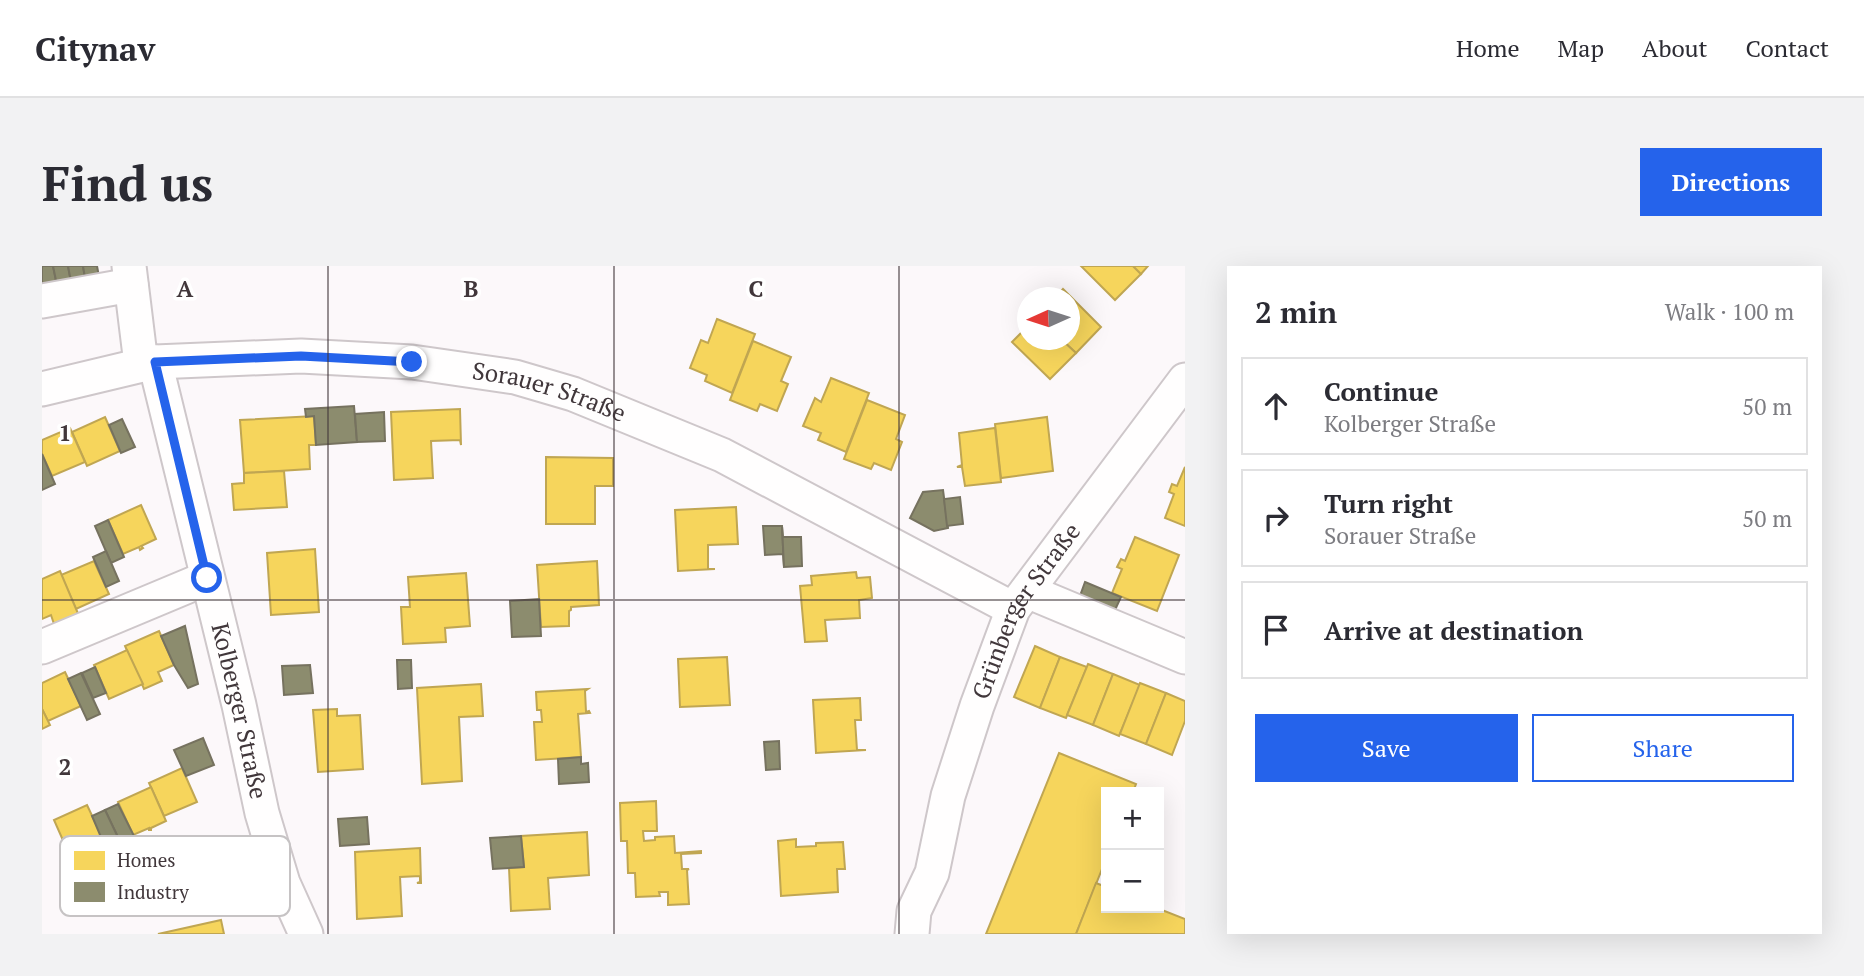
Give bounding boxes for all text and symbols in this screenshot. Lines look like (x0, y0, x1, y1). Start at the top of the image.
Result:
text: Citynav (35, 27, 155, 70)
text: Home (1456, 32, 1520, 64)
text: Map (1558, 32, 1604, 64)
text: About (1642, 32, 1708, 64)
text: Contact (1746, 32, 1829, 64)
button: Directions (1640, 148, 1822, 216)
text: Find us (42, 150, 213, 215)
text: A (177, 273, 194, 304)
text: B (464, 273, 479, 304)
text: C (749, 273, 764, 304)
north arrow (1017, 287, 1080, 350)
text: 2 min (1255, 292, 1337, 332)
text: Walk · 100 m (1665, 296, 1794, 327)
route end (396, 346, 427, 377)
street label: Sorauer Straße (470, 354, 631, 429)
text: Continue (1324, 374, 1438, 408)
icon: ahead (1257, 387, 1295, 425)
text: 50 m (1742, 391, 1792, 422)
text: Kolberger Straße (1324, 408, 1496, 439)
text: 1 (59, 417, 72, 448)
text: Turn right (1324, 486, 1453, 520)
icon: right (1257, 499, 1295, 537)
text: 50 m (1742, 503, 1792, 534)
street label: Grünberger Straße (964, 516, 1087, 703)
text: Sorauer Straße (1324, 520, 1476, 551)
route start (191, 562, 222, 593)
icon: arrive (1257, 611, 1295, 649)
text: Arrive at destination (1324, 613, 1583, 647)
street label: Kolberger Straße (204, 619, 276, 802)
button: Save (1255, 714, 1518, 782)
button: Share (1532, 714, 1794, 782)
text: 2 (59, 751, 72, 782)
map controls (1101, 787, 1164, 913)
button: + (1101, 787, 1164, 850)
legend (60, 836, 290, 916)
text: Homes (117, 847, 176, 872)
button: − (1101, 850, 1164, 913)
text: Industry (117, 879, 189, 904)

